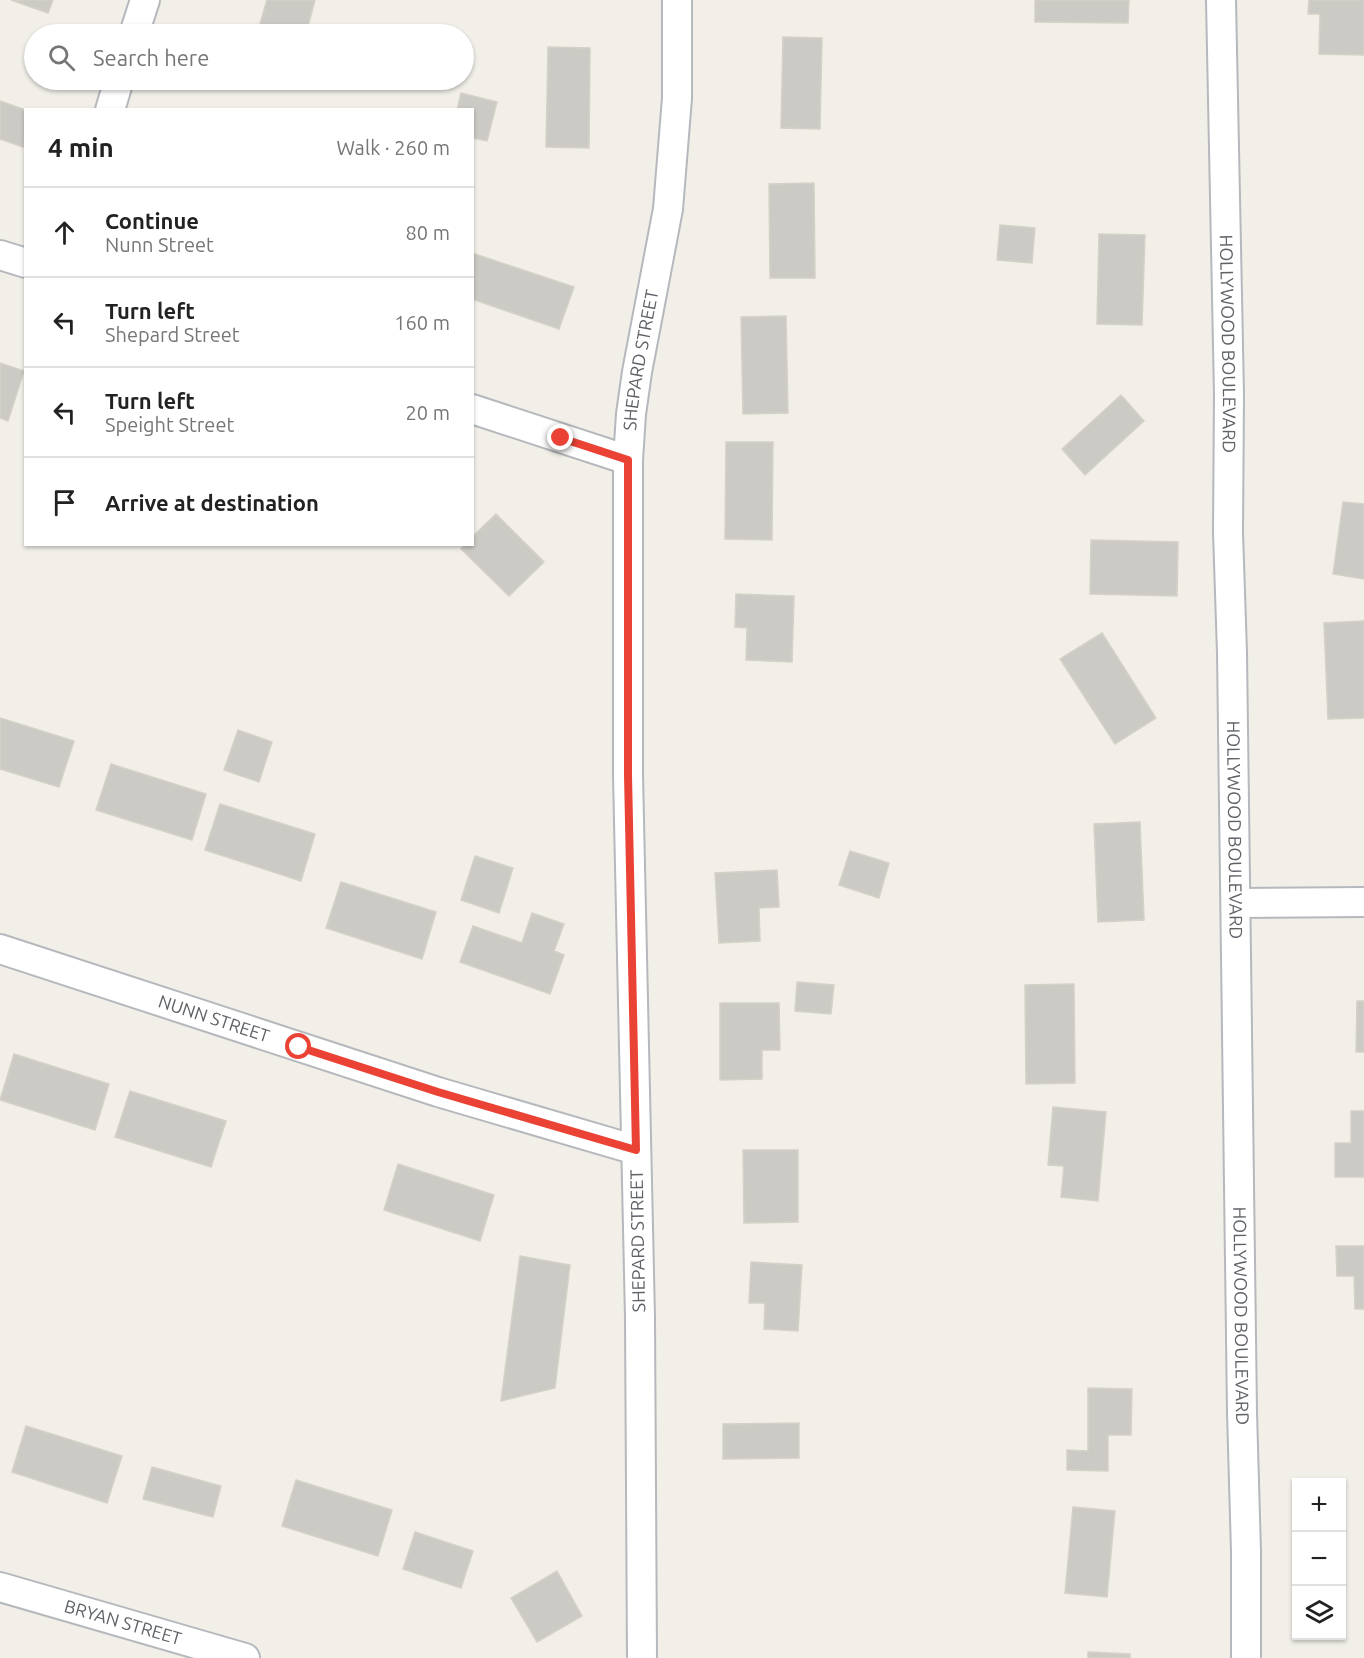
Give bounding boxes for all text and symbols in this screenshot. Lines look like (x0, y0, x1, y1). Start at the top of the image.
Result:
search box (24, 24, 474, 90)
icon: search (45, 41, 78, 74)
text: Search here (93, 45, 209, 70)
text: 4 min (48, 133, 114, 162)
text: Walk · 260 m (337, 136, 450, 159)
text: Continue (105, 208, 199, 233)
icon: ahead (48, 216, 81, 249)
text: 80 m (406, 221, 450, 244)
text: Nunn Street (105, 233, 214, 256)
street label: HOLLYWOOD BOULEVARD (1217, 235, 1240, 453)
street label: SHEPARD STREET (619, 288, 661, 431)
text: Turn left (105, 298, 195, 323)
icon: left (48, 306, 81, 339)
text: 160 m (394, 311, 450, 334)
text: Shepard Street (105, 323, 240, 346)
text: Turn left (105, 388, 195, 413)
icon: left (48, 396, 81, 429)
text: 20 m (406, 401, 450, 424)
text: Speight Street (105, 413, 234, 436)
route end (547, 424, 573, 450)
icon: arrive (48, 486, 81, 519)
text: Arrive at destination (105, 490, 319, 515)
street label: HOLLYWOOD BOULEVARD (1224, 720, 1247, 939)
street label: NUNN STREET (156, 990, 272, 1045)
route start (285, 1033, 311, 1059)
street label: SHEPARD STREET (626, 1170, 648, 1313)
street label: HOLLYWOOD BOULEVARD (1230, 1206, 1253, 1425)
map controls (1292, 1478, 1346, 1640)
button: + (1292, 1478, 1346, 1532)
button: − (1292, 1532, 1346, 1586)
button: layers (1292, 1586, 1346, 1640)
street label: BRYAN STREET (62, 1595, 184, 1648)

